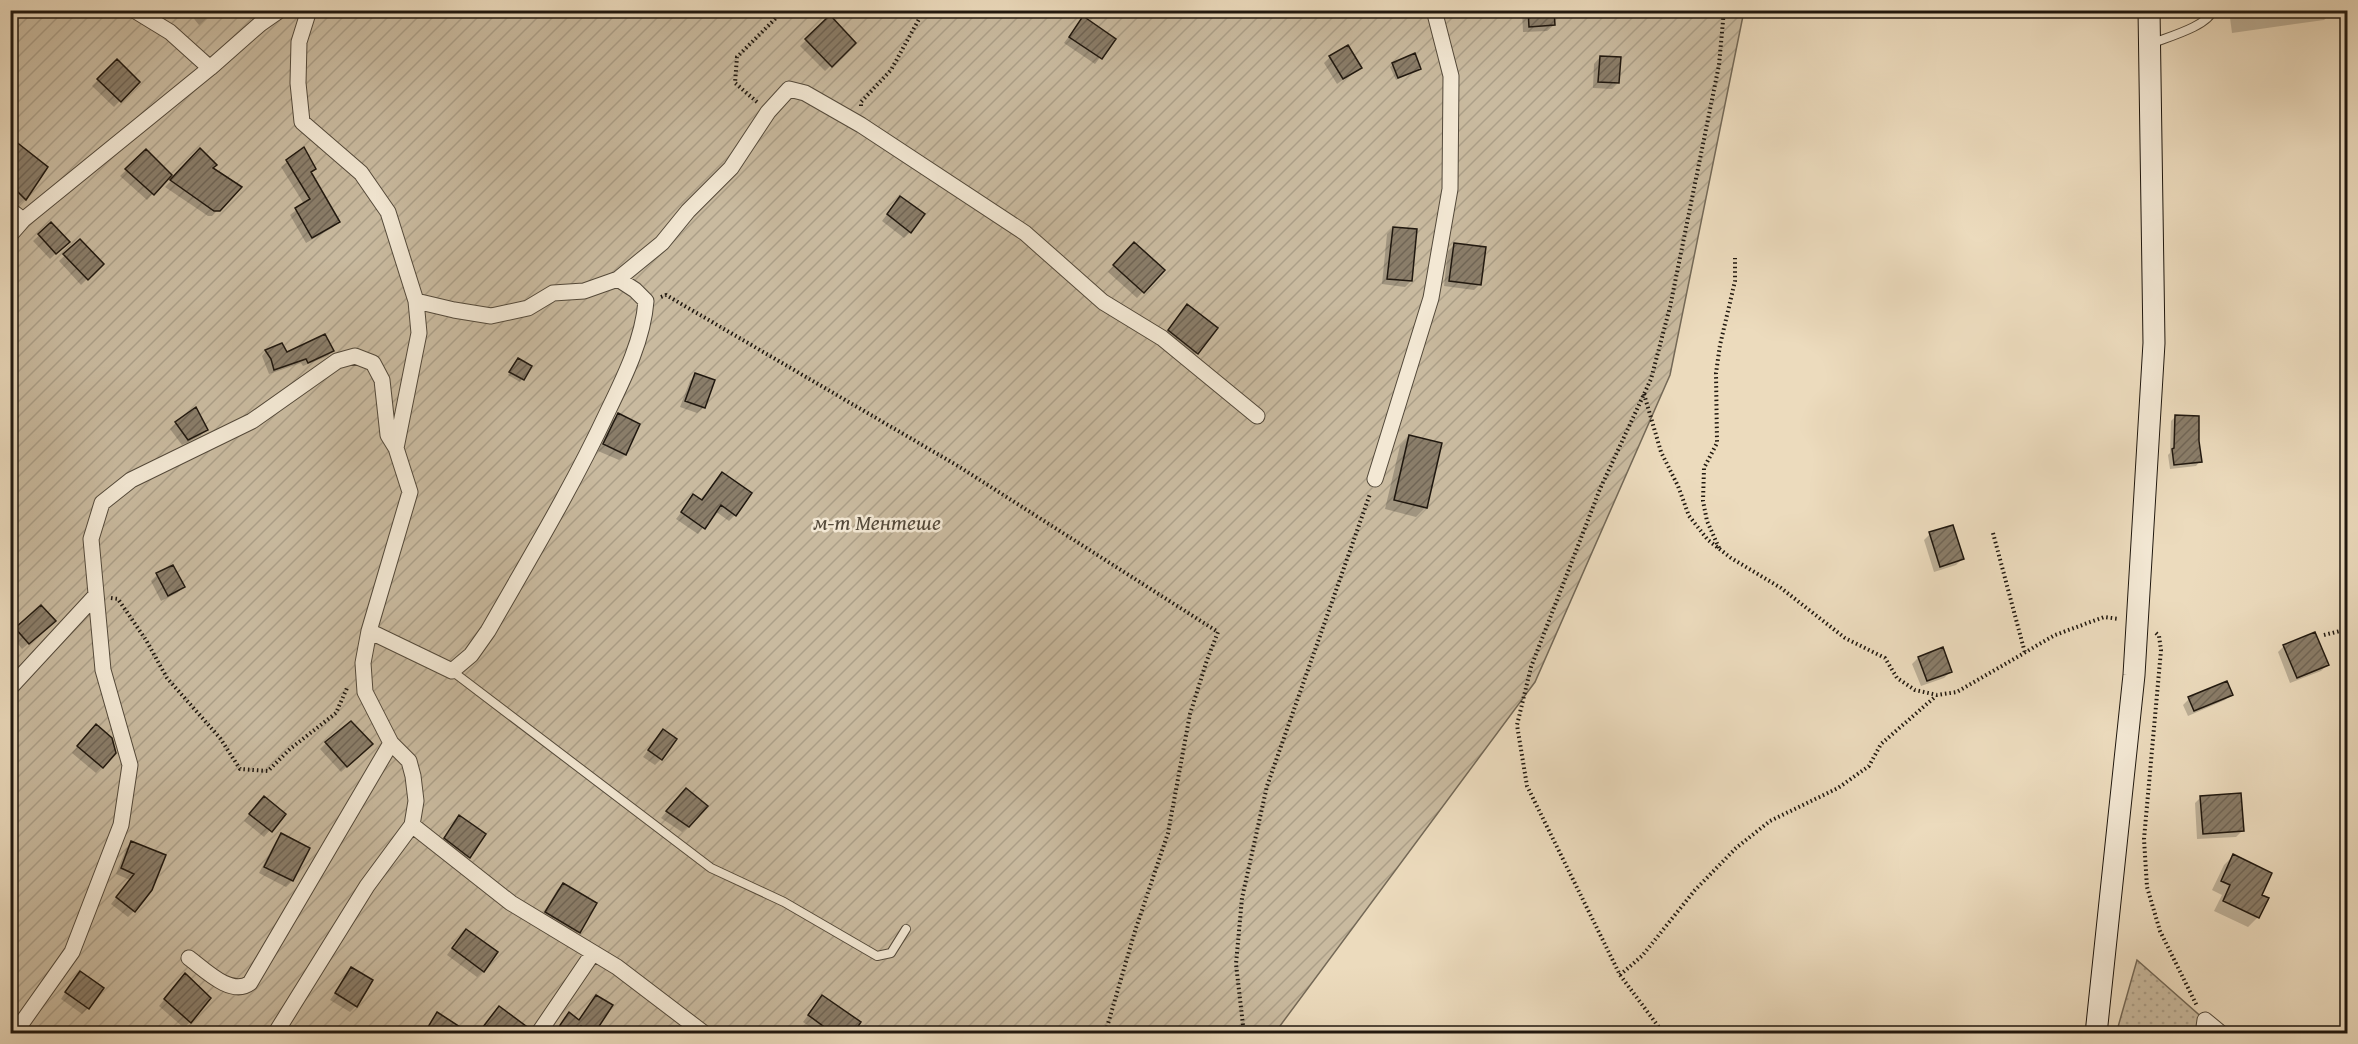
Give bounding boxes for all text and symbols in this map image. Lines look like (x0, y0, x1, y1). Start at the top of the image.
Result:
park label: м-т Ментeше (813, 506, 941, 538)

